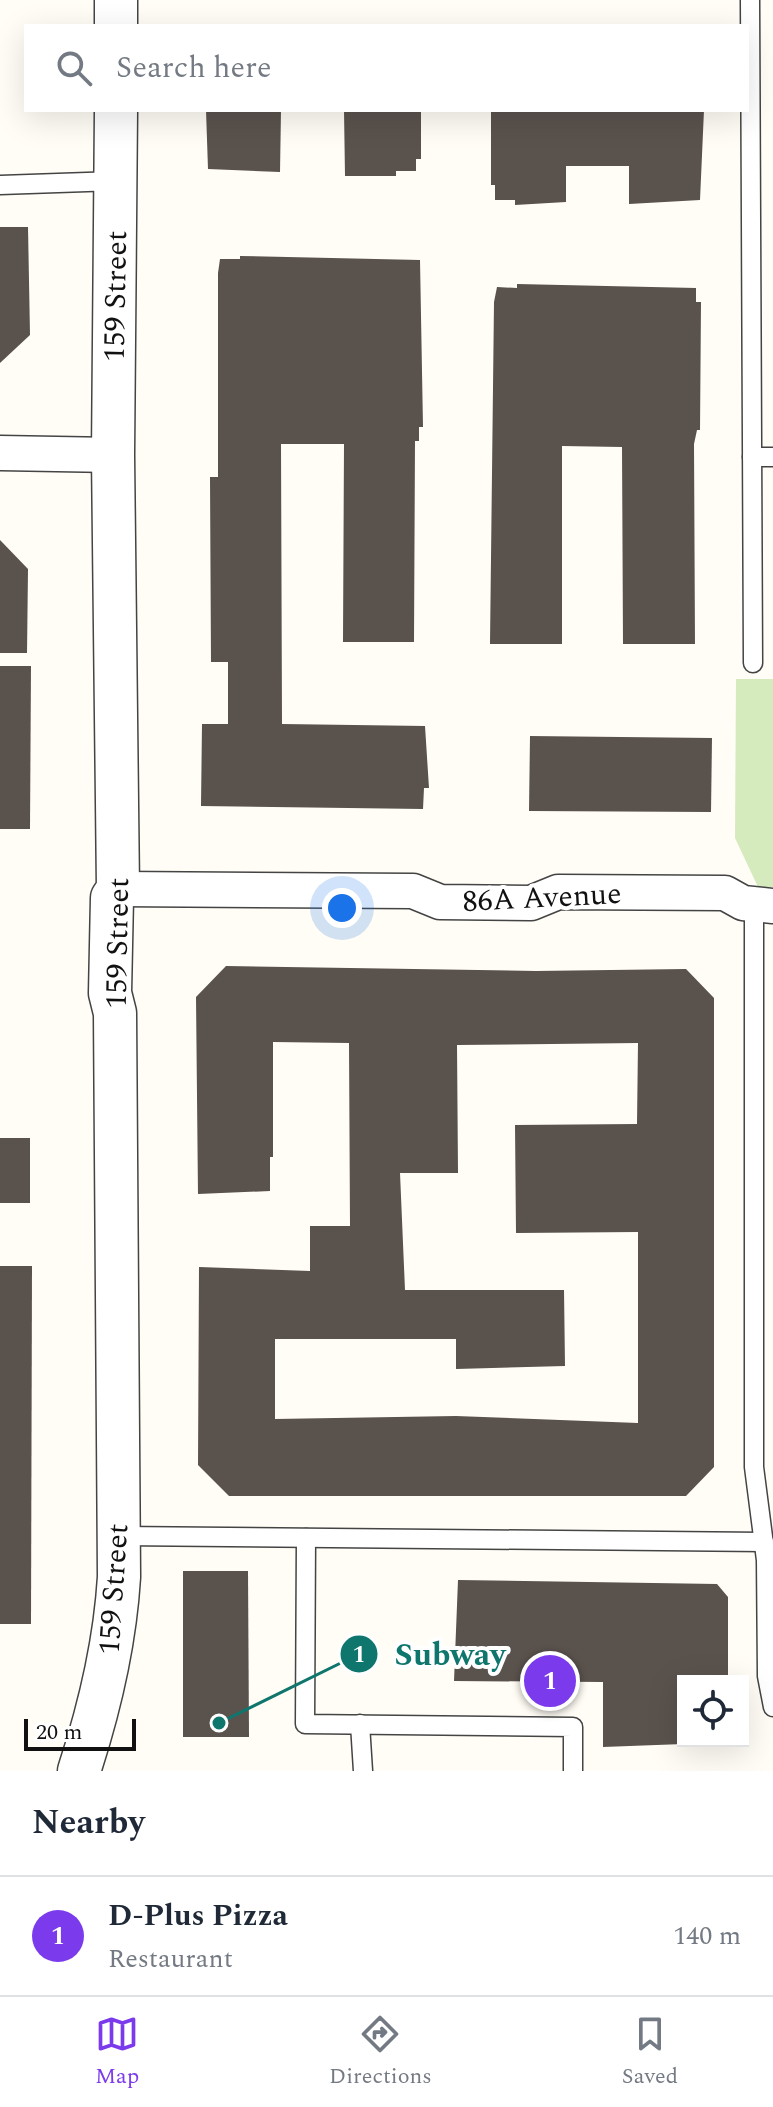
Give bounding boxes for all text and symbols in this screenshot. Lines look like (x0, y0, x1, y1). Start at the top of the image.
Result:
search box (24, 24, 749, 112)
text: Search here (116, 45, 272, 91)
icon: search (52, 46, 96, 90)
street label: 159 Street (92, 230, 140, 362)
street label: 86A Avenue (461, 871, 623, 925)
street label: 159 Street (94, 877, 142, 1009)
your location (322, 888, 362, 928)
street label: 159 Street (86, 1522, 142, 1656)
callout: Subway (339, 1626, 522, 1682)
text: Subway (395, 1631, 507, 1680)
text: 1 (352, 1637, 366, 1673)
pin: 1 (524, 1651, 576, 1711)
map controls (677, 1675, 749, 1747)
button: locate (677, 1675, 749, 1747)
scale bar (24, 1715, 136, 1751)
text: 20 m (36, 1716, 82, 1749)
text: Nearby (32, 1797, 145, 1849)
text: D-Plus Pizza (108, 1893, 288, 1939)
text: 1 (51, 1916, 65, 1956)
text: 140 m (673, 1916, 741, 1956)
text: Restaurant (108, 1939, 233, 1979)
tab: Map (95, 2012, 139, 2093)
tab: Directions (329, 2012, 432, 2093)
tab: Saved (622, 2012, 678, 2093)

